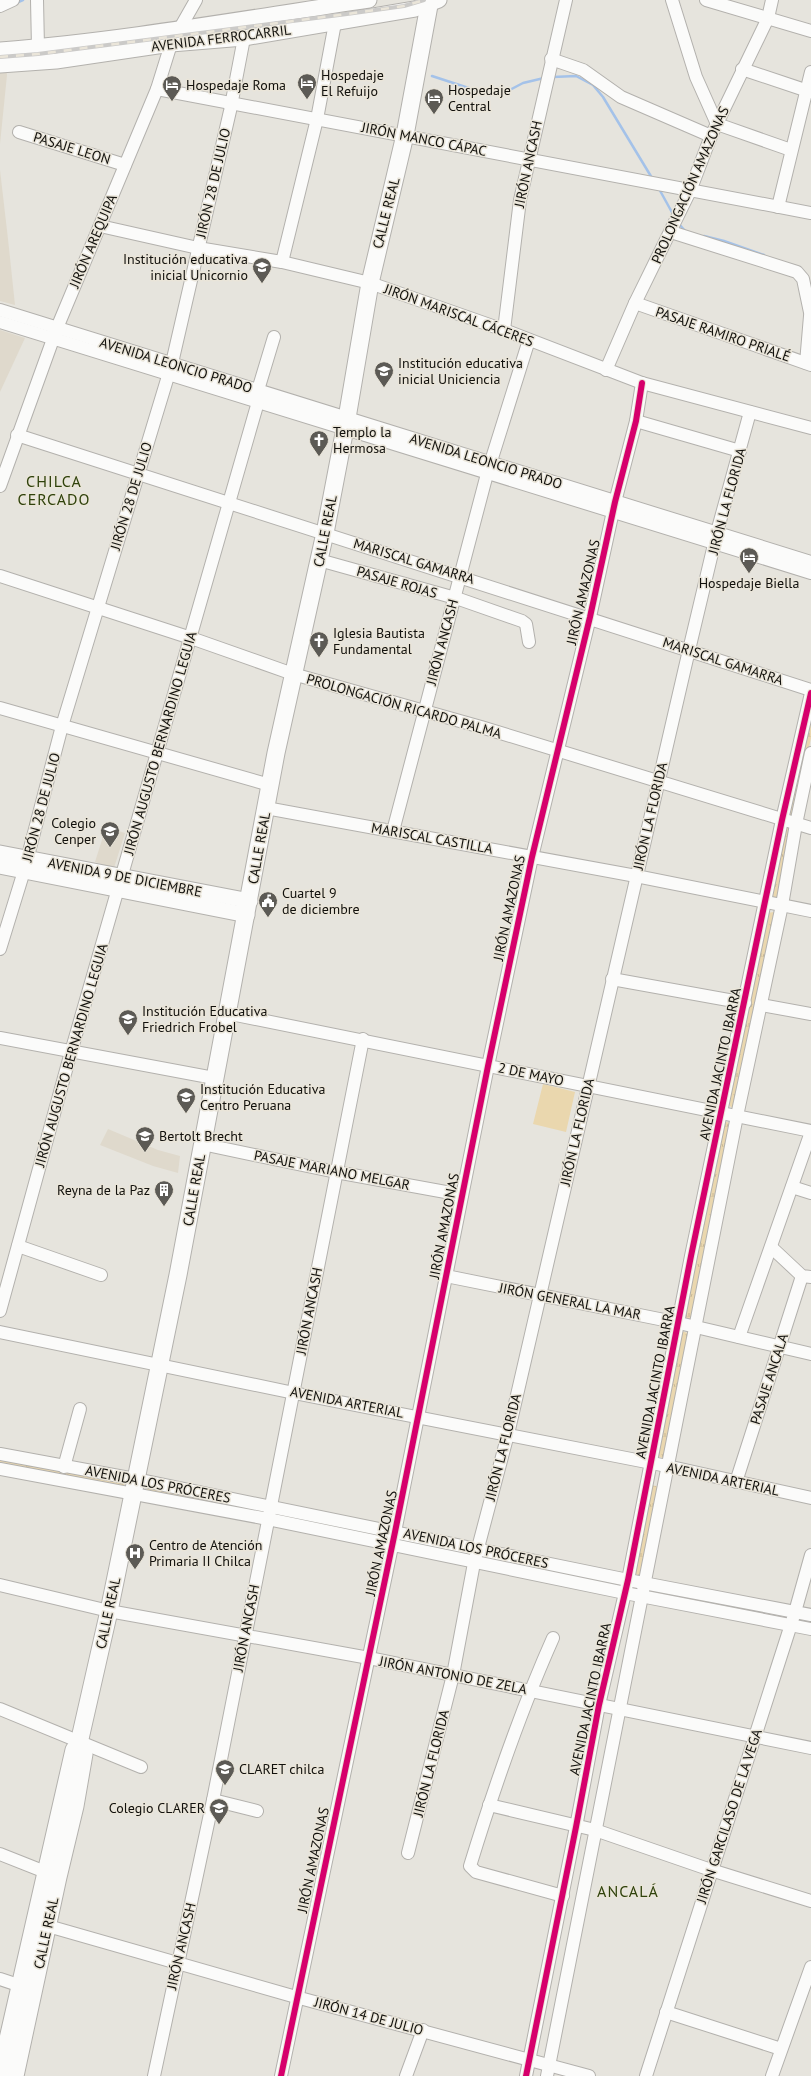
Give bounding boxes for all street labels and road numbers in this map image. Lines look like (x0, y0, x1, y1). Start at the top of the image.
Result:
street label: AVENIDA FERROCARRIL (150, 20, 292, 56)
street label: PROLONGACIÓN AMAZONAS (647, 104, 733, 266)
street label: JIRÓN MANCO CÁPAC (359, 118, 488, 160)
street label: JIRÓN ANCASH (510, 119, 546, 210)
street label: JIRÓN 28 DE JULIO (191, 126, 234, 241)
street label: PASAJE LEON (31, 128, 113, 168)
street label: CALLE REAL (368, 176, 404, 250)
street label: JIRÓN AREQUIPA (65, 191, 121, 292)
street label: JIRÓN MARISCAL CÁCERES (381, 279, 536, 350)
street label: PASAJE RAMIRO PRIALÉ (653, 302, 793, 366)
street label: AVENIDA LEONCIO PRADO (98, 333, 254, 397)
street label: AVENIDA LEONCIO PRADO (408, 429, 564, 493)
street label: JIRÓN 28 DE JULIO (106, 440, 156, 553)
street label: JIRÓN LA FLORIDA (704, 445, 750, 557)
street label: CALLE REAL (309, 494, 341, 568)
street label: MARISCAL GAMARRA (351, 534, 478, 588)
street label: JIRÓN AMAZONAS (562, 538, 604, 647)
street label: PASAJE ROJAS (355, 562, 439, 602)
street label: JIRÓN ANCASH (422, 597, 462, 688)
street label: JIRÓN AUGUSTO BERNARDINO LEGUIA (119, 628, 201, 858)
street label: MARISCAL GAMARRA (660, 633, 786, 689)
street label: PROLONGACIÓN RICARDO PALMA (304, 669, 504, 743)
street label: JIRÓN 28 DE JULIO (18, 751, 64, 864)
street label: JIRÓN LA FLORIDA (629, 760, 671, 872)
street label: CALLE REAL (244, 811, 274, 885)
street label: MARISCAL CASTILLA (370, 818, 495, 858)
street label: AVENIDA 9 DE DICIEMBRE (47, 853, 203, 901)
street label: JIRÓN AMAZONAS (489, 854, 529, 963)
street label: JIRÓN AUGUSTO BERNARDINO LEGUIA (30, 940, 112, 1170)
street label: AVENIDA JACINTO IBARRA (695, 985, 745, 1142)
street label: 2 DE MAYO (496, 1058, 566, 1090)
street label: JIRÓN LA FLORIDA (556, 1076, 598, 1188)
street label: PASAJE MARIANO MELGAR (252, 1146, 412, 1194)
street label: CALLE REAL (179, 1153, 209, 1227)
street label: JIRÓN AMAZONAS (425, 1172, 463, 1281)
street label: JIRÓN ANCASH (292, 1266, 326, 1357)
street label: JIRÓN GENERAL LA MAR (496, 1278, 643, 1324)
street label: AVENIDA JACINTO IBARRA (631, 1303, 679, 1460)
street label: PASAJE ANCALA (746, 1330, 792, 1427)
street label: AVENIDA ARTERIAL (289, 1382, 405, 1422)
street label: JIRÓN LA FLORIDA (481, 1391, 525, 1503)
street label: AVENIDA ARTERIAL (665, 1458, 781, 1500)
street label: AVENIDA LOS PRÓCERES (84, 1461, 232, 1507)
street label: JIRÓN AMAZONAS (361, 1489, 401, 1598)
street label: AVENIDA LOS PRÓCERES (402, 1524, 550, 1572)
street label: CALLE REAL (92, 1576, 124, 1650)
street label: JIRÓN ANCASH (229, 1583, 263, 1674)
street label: AVENIDA JACINTO IBARRA (565, 1620, 615, 1777)
street label: JIRÓN ANTONIO DE ZELA (377, 1652, 529, 1698)
street label: JIRÓN LA FLORIDA (409, 1707, 453, 1819)
street label: JIRÓN GARCILASO DE LA VEGA (692, 1726, 766, 1906)
street label: JIRÓN AMAZONAS (293, 1806, 333, 1915)
street label: CALLE REAL (30, 1896, 62, 1970)
street label: JIRÓN ANCASH (162, 1901, 200, 1992)
street label: JIRÓN 14 DE JULIO (312, 1993, 425, 2039)

